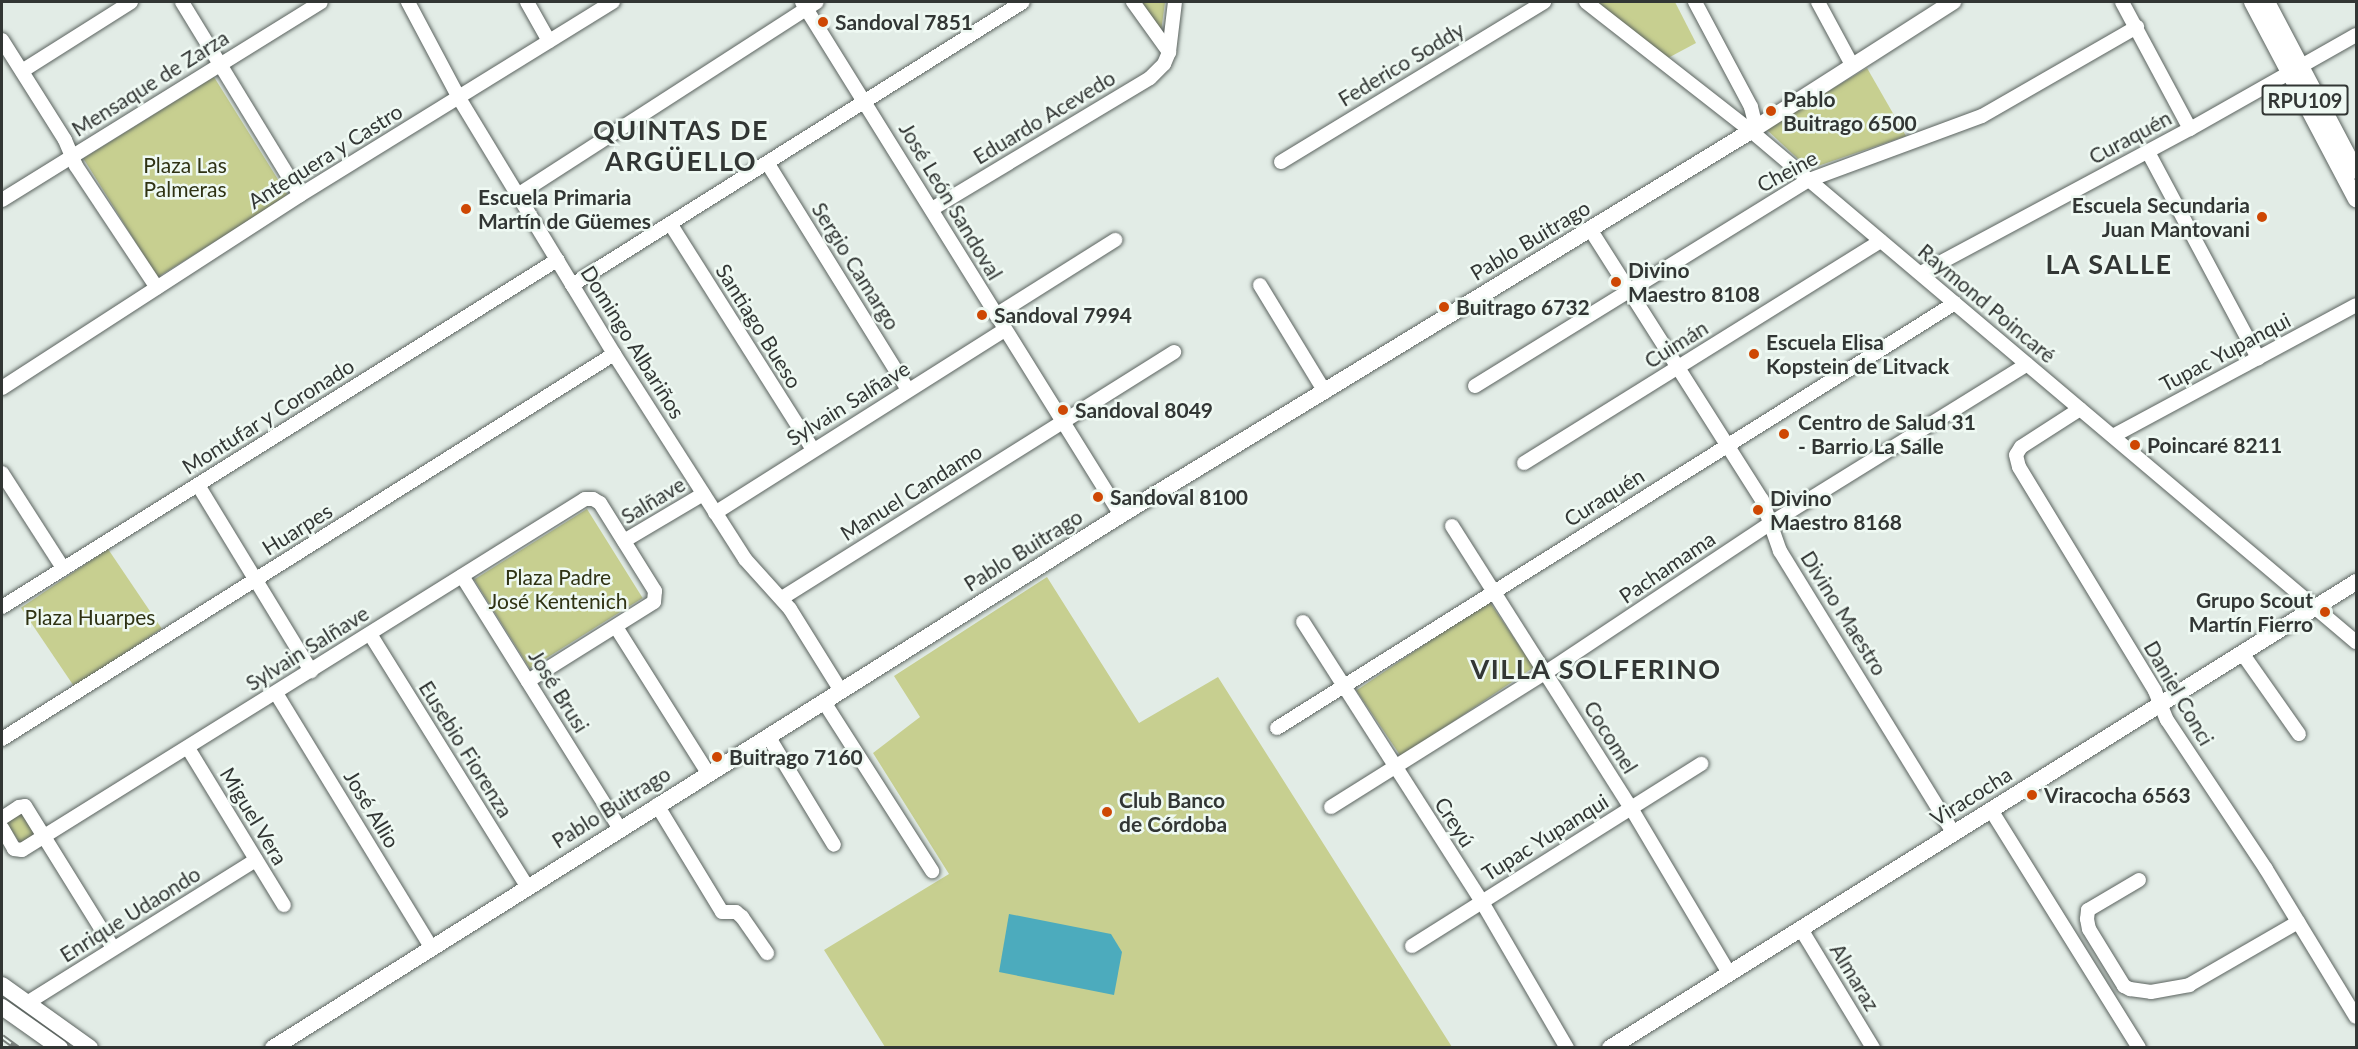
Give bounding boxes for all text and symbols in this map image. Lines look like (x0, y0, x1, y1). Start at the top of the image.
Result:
place label: Sandoval 7851 (835, 9, 973, 35)
marker: Sandoval 7851 (816, 15, 830, 29)
street label: Federico Soddy (1334, 17, 1468, 111)
street label: Mensaque de Zarza (67, 25, 233, 141)
street label: Eduardo Acevedo (968, 65, 1120, 169)
road number: RPU109 (2262, 83, 2348, 117)
place label: Pablo Buitrago 6500 (1783, 86, 1917, 136)
street label: Antequera y Castro (243, 98, 407, 214)
marker: Pablo Buitrago 6500 (1764, 104, 1778, 118)
street label: Curaquén (2084, 105, 2176, 169)
district label: QUINTAS DE ARGÜELLO (593, 113, 769, 176)
street label: José León Sandoval (894, 118, 1008, 284)
street label: Cheine (1753, 145, 1821, 197)
park label: Plaza Las Palmeras (143, 152, 227, 202)
place label: Escuela Primaria Martín de Güemes (478, 184, 651, 234)
place label: Escuela Secundaria Juan Mantovani (2072, 192, 2250, 242)
street label: Pablo Buitrago (1466, 194, 1594, 286)
street label: Sergio Camargo (807, 198, 905, 334)
marker: Escuela Primaria Martín de Güemes (459, 202, 473, 216)
marker: Escuela Secundaria Juan Mantovani (2255, 210, 2269, 224)
street label: Raymond Poincaré (1913, 238, 2061, 368)
district label: LA SALLE (2045, 248, 2173, 280)
place label: Divino Maestro 8108 (1628, 257, 1760, 307)
street label: Santiago Bueso (711, 259, 807, 393)
street label: Domingo Albariños (576, 260, 690, 424)
marker: Divino Maestro 8108 (1609, 275, 1623, 289)
place label: Buitrago 6732 (1456, 294, 1590, 320)
marker: Buitrago 6732 (1437, 300, 1451, 314)
place label: Sandoval 7994 (994, 302, 1132, 328)
street label: Tupac Yupanqui (2155, 307, 2295, 397)
marker: Sandoval 7994 (975, 308, 989, 322)
street label: Cuimán (1640, 315, 1712, 373)
place label: Escuela Elisa Kopstein de Litvack (1766, 329, 1949, 379)
marker: Escuela Elisa Kopstein de Litvack (1747, 347, 1761, 361)
street label: Montufar y Coronado (177, 352, 359, 480)
street label: Sylvain Salñave (782, 355, 914, 451)
place label: Sandoval 8049 (1075, 397, 1213, 423)
marker: Sandoval 8049 (1056, 403, 1070, 417)
place label: Centro de Salud 31 - Barrio La Salle (1798, 409, 1976, 459)
marker: Centro de Salud 31 - Barrio La Salle (1775, 425, 1793, 443)
place label: Poincaré 8211 (2147, 432, 2282, 458)
street label: Manuel Candamo (836, 438, 986, 546)
marker: Poincaré 8211 (2128, 438, 2142, 452)
street label: Curaquén (1559, 463, 1649, 531)
street label: Salñave (616, 471, 690, 529)
place label: Sandoval 8100 (1110, 484, 1248, 510)
place label: Divino Maestro 8168 (1770, 485, 1902, 535)
marker: Sandoval 8100 (1091, 490, 1105, 504)
street label: Huarpes (257, 498, 337, 560)
marker: Divino Maestro 8168 (1751, 503, 1765, 517)
street label: Pablo Buitrago (959, 504, 1087, 596)
street label: Pachamama (1614, 526, 1720, 608)
street label: Divino Maestro (1796, 546, 1892, 680)
park label: Plaza Padre José Kentenich (489, 564, 627, 614)
place label: Grupo Scout Martín Fierro (2189, 587, 2313, 637)
street label: Sylvain Salñave (241, 600, 373, 696)
park label: Plaza Huarpes (25, 604, 155, 630)
marker: Grupo Scout Martín Fierro (2318, 605, 2332, 619)
street label: Daniel Conci (2139, 636, 2219, 750)
street label: José Brusi (524, 645, 594, 737)
district label: VILLA SOLFERINO (1470, 653, 1722, 685)
street label: Eusebio Fiorenza (414, 676, 518, 822)
street label: Cocomel (1579, 696, 1643, 778)
place label: Buitrago 7160 (729, 744, 863, 770)
marker: Buitrago 7160 (710, 750, 724, 764)
street label: Pablo Buitrago (547, 761, 675, 853)
street label: Viracocha (1926, 761, 2016, 831)
street label: Miguel Vera (215, 762, 293, 870)
street label: José Allio (339, 765, 405, 853)
place label: Viracocha 6563 (2044, 782, 2191, 808)
place label: Club Banco de Córdoba (1119, 787, 1227, 837)
street label: Tupac Yupanqui (1477, 788, 1613, 886)
marker: Viracocha 6563 (2025, 788, 2039, 802)
street label: Creyú (1430, 792, 1480, 852)
marker: Club Banco de Córdoba (1100, 805, 1114, 819)
street label: Enrique Udaondo (55, 861, 205, 967)
street label: Almaraz (1825, 939, 1885, 1015)

